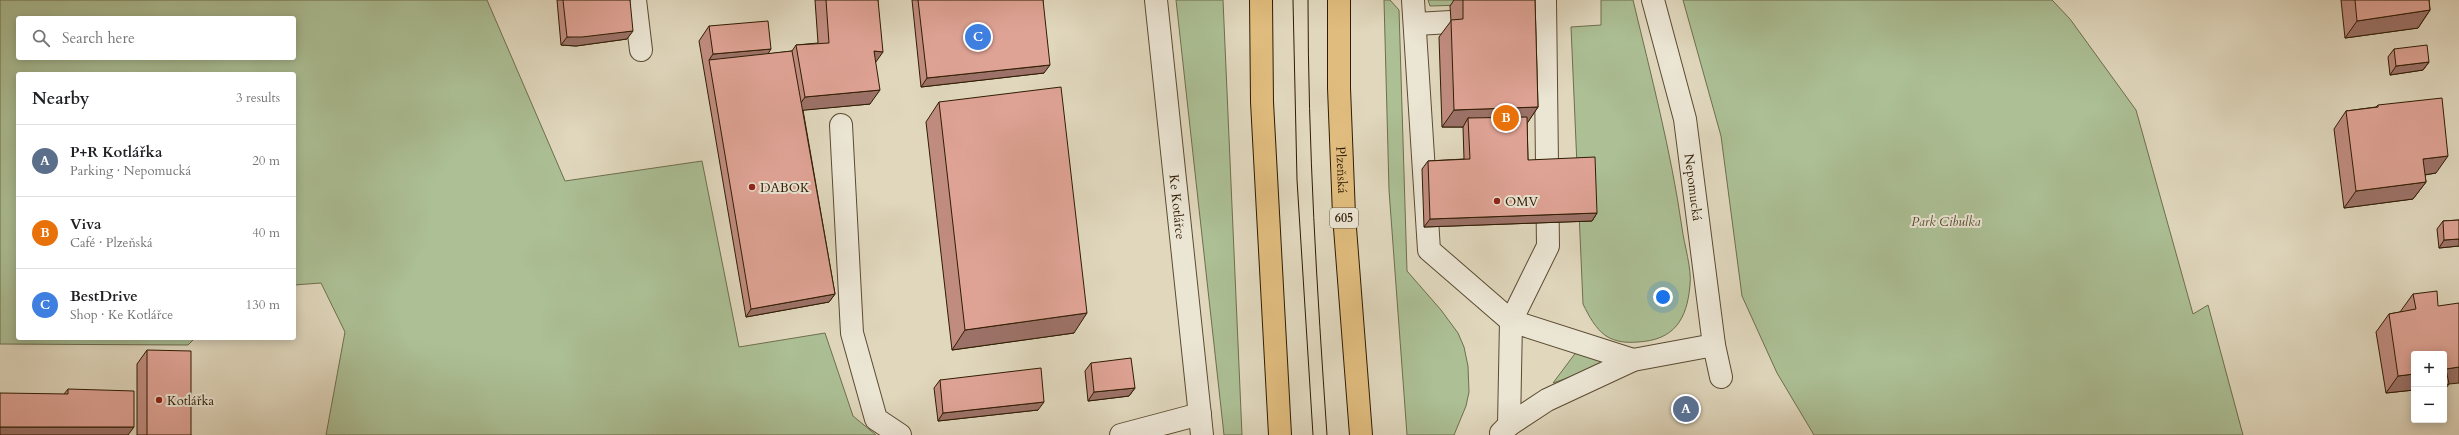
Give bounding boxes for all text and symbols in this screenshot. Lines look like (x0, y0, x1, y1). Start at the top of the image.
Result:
search box (16, 16, 296, 60)
pin: C (965, 22, 991, 52)
icon: search (30, 27, 52, 49)
text: Search here (62, 28, 135, 48)
text: Nearby (32, 87, 89, 110)
text: 3 results (236, 89, 280, 107)
pin: B (1493, 103, 1519, 133)
text: P+R Kotlářka (70, 142, 162, 162)
street label: Plzeňská (1331, 146, 1351, 194)
text: A (40, 152, 50, 170)
text: 20 m (252, 152, 280, 170)
street label: Nepomucká (1680, 153, 1706, 222)
text: Parking · Nepomucká (70, 162, 191, 180)
street label: Ke Kotlářce (1164, 173, 1189, 241)
place label: DABOK (760, 179, 810, 197)
marker: DABOK (747, 182, 757, 192)
place label: OMV (1505, 193, 1538, 211)
marker: OMV (1492, 196, 1502, 206)
road number: 605 (1330, 208, 1358, 228)
park label: Park Cibulka (1911, 213, 1981, 231)
text: Viva (70, 214, 101, 234)
text: B (40, 224, 50, 242)
text: 40 m (252, 224, 280, 242)
text: Café · Plzeňská (70, 234, 153, 252)
text: BestDrive (70, 286, 138, 306)
your location (1653, 287, 1673, 307)
text: C (40, 296, 50, 314)
text: 130 m (246, 296, 280, 314)
text: Shop · Ke Kotlářce (70, 306, 173, 324)
map controls (2411, 351, 2447, 423)
button: + (2411, 351, 2447, 387)
button: − (2411, 387, 2447, 423)
place label: Kotlářka (167, 392, 214, 410)
pin: A (1673, 394, 1699, 424)
marker: Kotlářka (154, 395, 164, 405)

